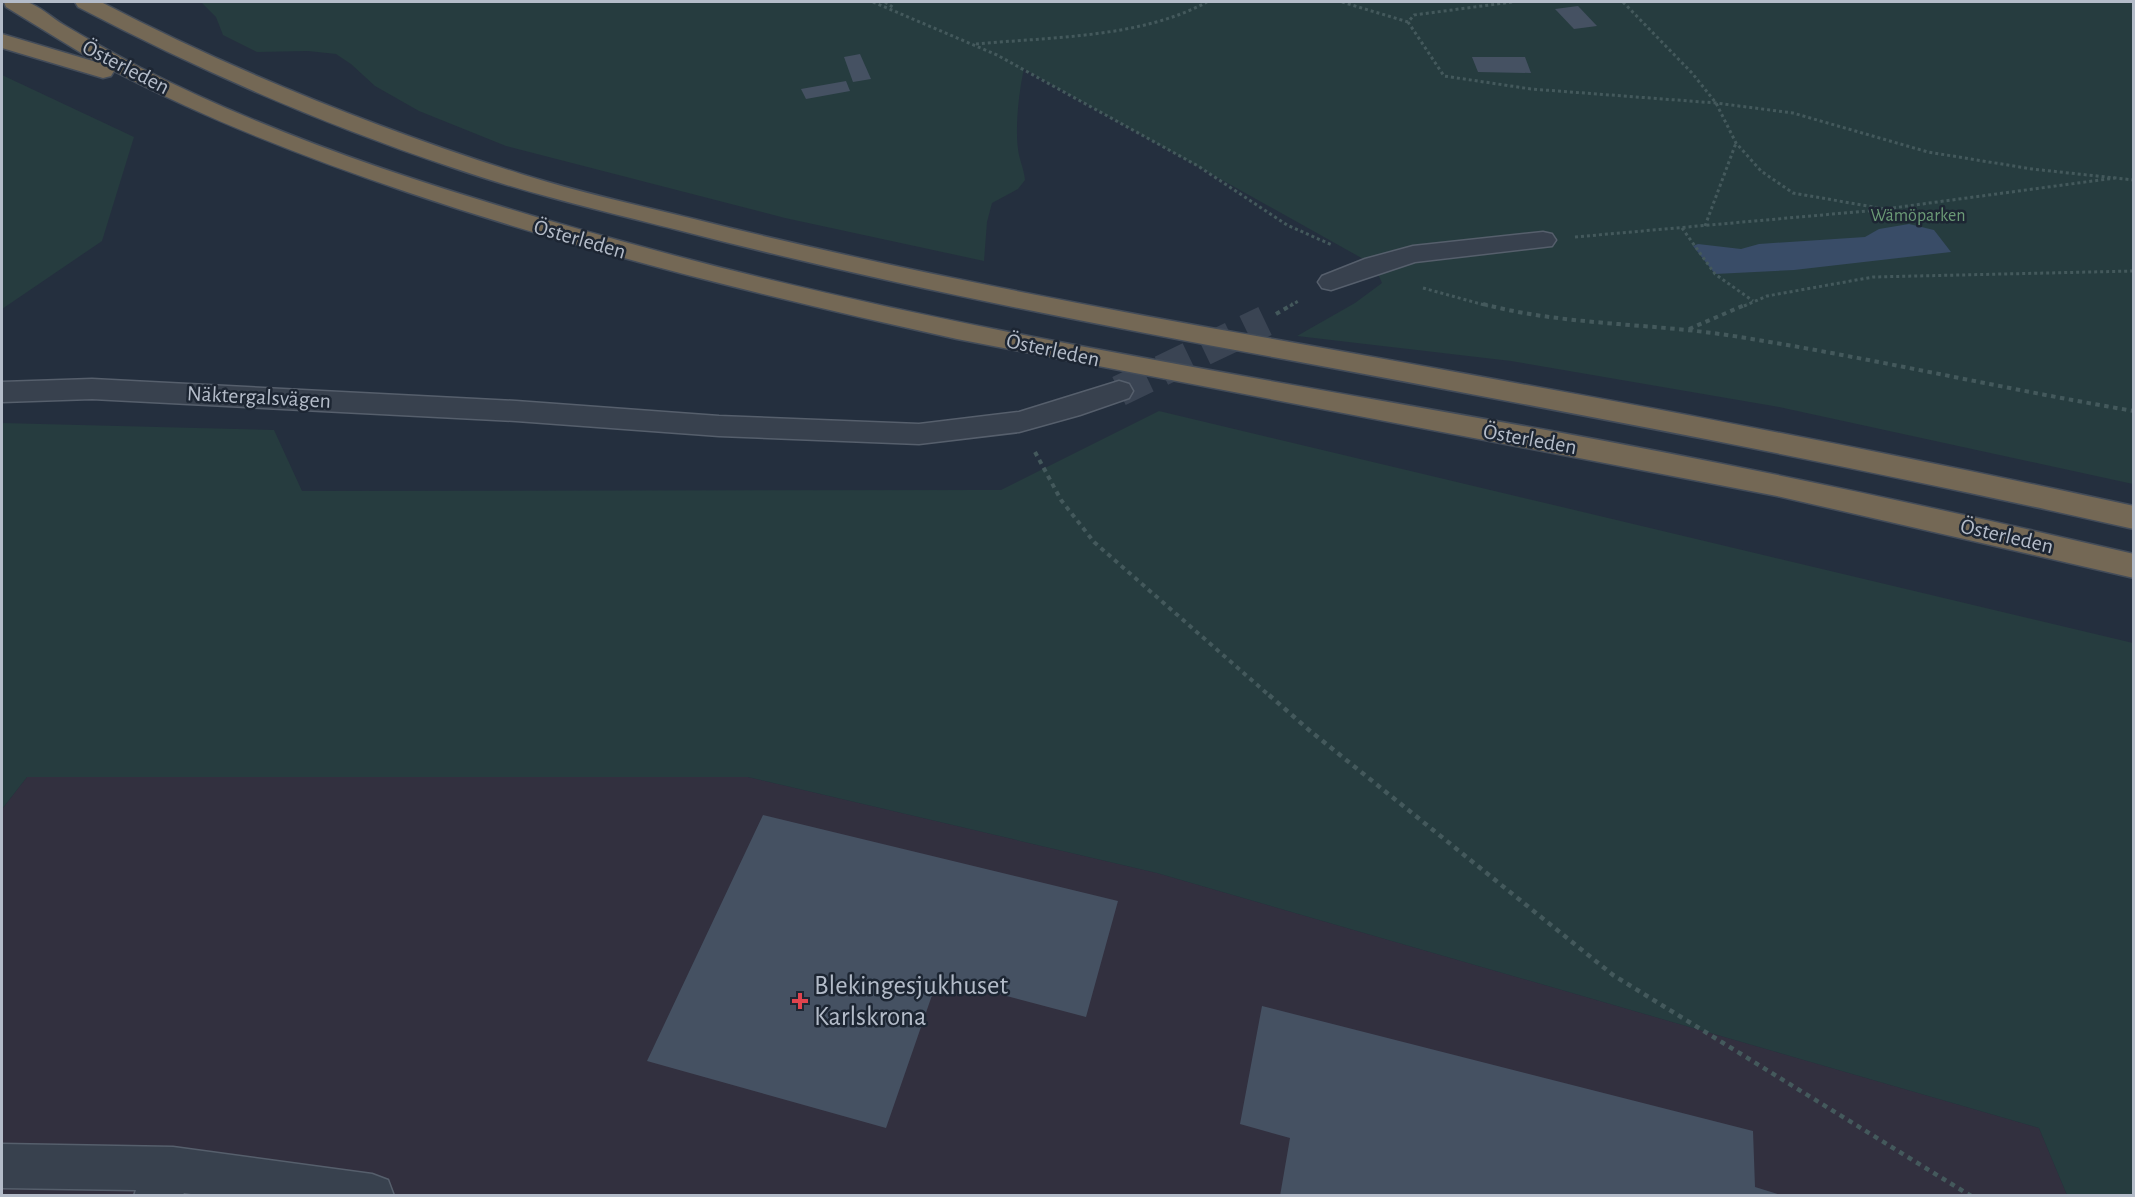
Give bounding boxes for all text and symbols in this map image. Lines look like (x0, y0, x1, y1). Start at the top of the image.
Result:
street label: Österleden (79, 36, 173, 98)
park label: Wämöparken (1870, 207, 1966, 225)
street label: Österleden (532, 215, 628, 263)
street label: Österleden (1004, 329, 1102, 371)
street label: Näktergalsvägen (186, 382, 332, 412)
street label: Österleden (1482, 420, 1578, 458)
street label: Österleden (1958, 515, 2056, 557)
place label: Blekingesjukhuset Karlskrona (814, 972, 1008, 1030)
marker: Blekingesjukhuset Karlskrona (791, 992, 809, 1010)

